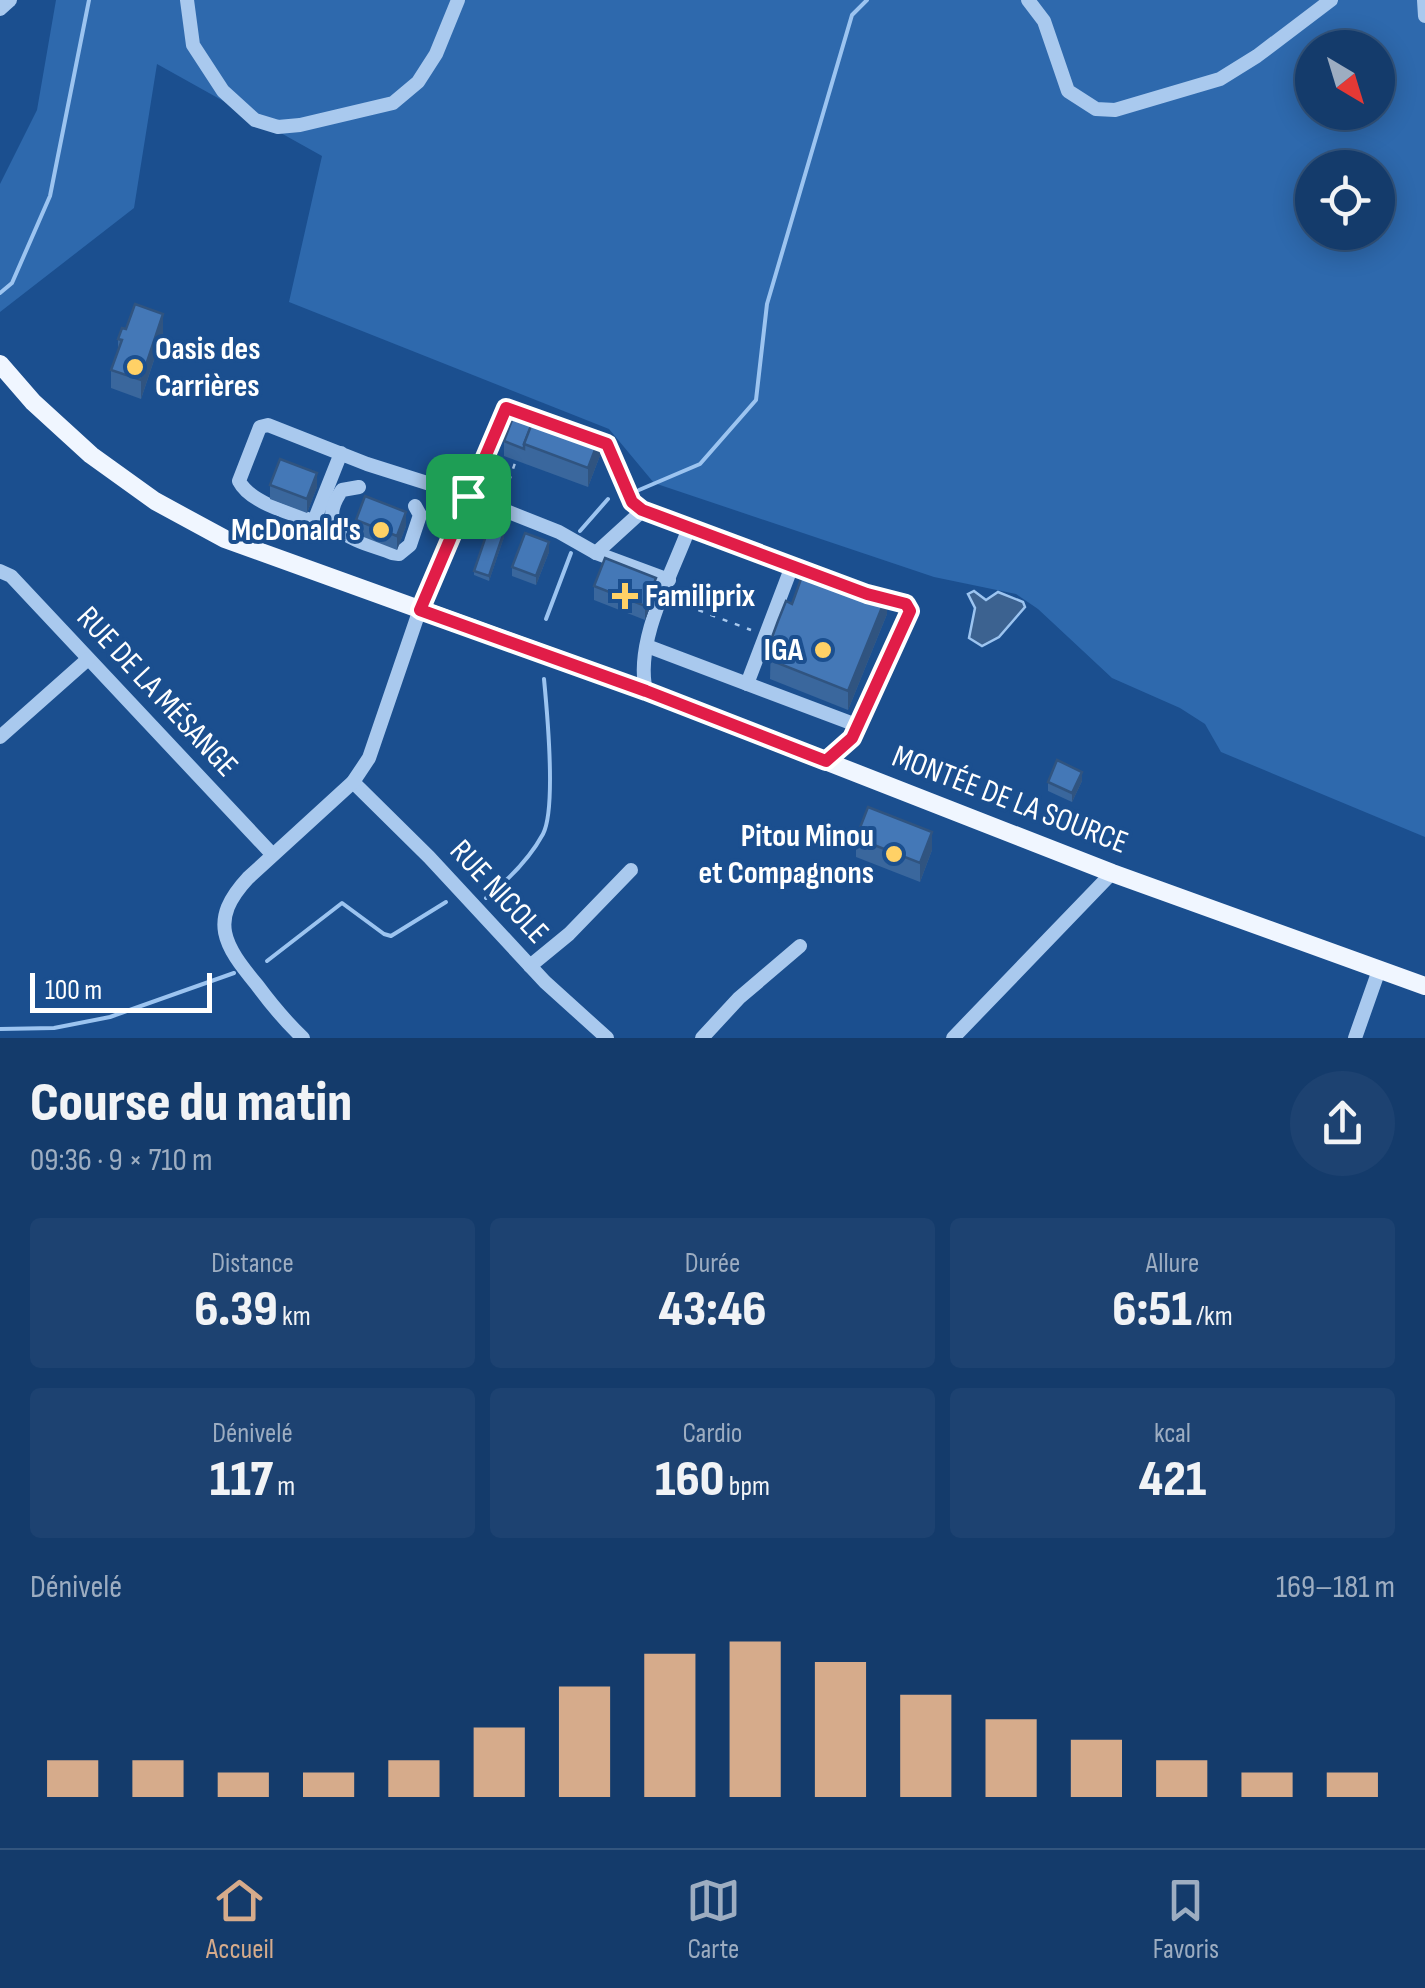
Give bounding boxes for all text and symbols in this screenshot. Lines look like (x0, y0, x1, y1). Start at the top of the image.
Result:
north arrow (1295, 30, 1395, 130)
map controls (1295, 30, 1395, 250)
button: locate (1295, 150, 1395, 250)
place label: Oasis des Carrières (155, 330, 260, 406)
marker: Oasis des Carrières (124, 356, 146, 378)
pin (426, 454, 511, 539)
icon: arrive (441, 469, 496, 524)
place label: McDonald's (231, 511, 361, 550)
marker: McDonald's (370, 519, 392, 541)
place label: Familiprix (645, 577, 756, 616)
marker: Familiprix (614, 585, 636, 607)
street label: RUE DE LA MÉSANGE (68, 599, 246, 785)
place label: IGA (764, 631, 804, 670)
marker: IGA (812, 639, 834, 661)
street label: MONTÉE DE LA SOURCE (887, 737, 1133, 863)
place label: Pitou Minou et Compagnons (698, 817, 874, 893)
street label: RUE NICOLE (441, 832, 557, 952)
marker: Pitou Minou et Compagnons (883, 843, 905, 865)
scale bar (30, 968, 212, 1013)
text: 100 m (45, 974, 102, 1007)
text: Course du matin (30, 1070, 352, 1137)
button: share (1290, 1071, 1395, 1176)
text: 09:36 · 9 × 710 m (30, 1141, 212, 1180)
text: Distance (211, 1247, 294, 1280)
text: Durée (685, 1247, 740, 1280)
text: Allure (1146, 1247, 1199, 1280)
text: 6.39 (194, 1280, 278, 1340)
text: 43:46 (658, 1280, 767, 1340)
text: 6:51 (1112, 1280, 1192, 1340)
text: km (278, 1300, 311, 1333)
text: /km (1192, 1300, 1233, 1333)
text: Dénivelé (212, 1417, 293, 1450)
text: Cardio (683, 1417, 742, 1450)
text: kcal (1154, 1417, 1191, 1450)
text: 117 (210, 1450, 273, 1510)
text: 160 (655, 1450, 724, 1510)
text: 421 (1139, 1450, 1206, 1510)
text: m (273, 1470, 295, 1503)
text: bpm (724, 1470, 770, 1503)
text: Dénivelé (30, 1568, 122, 1607)
text: 169–181 m (1276, 1568, 1395, 1607)
tab: Accueil (206, 1873, 274, 1966)
tab: Carte (686, 1873, 741, 1966)
tab: Favoris (1153, 1873, 1219, 1966)

